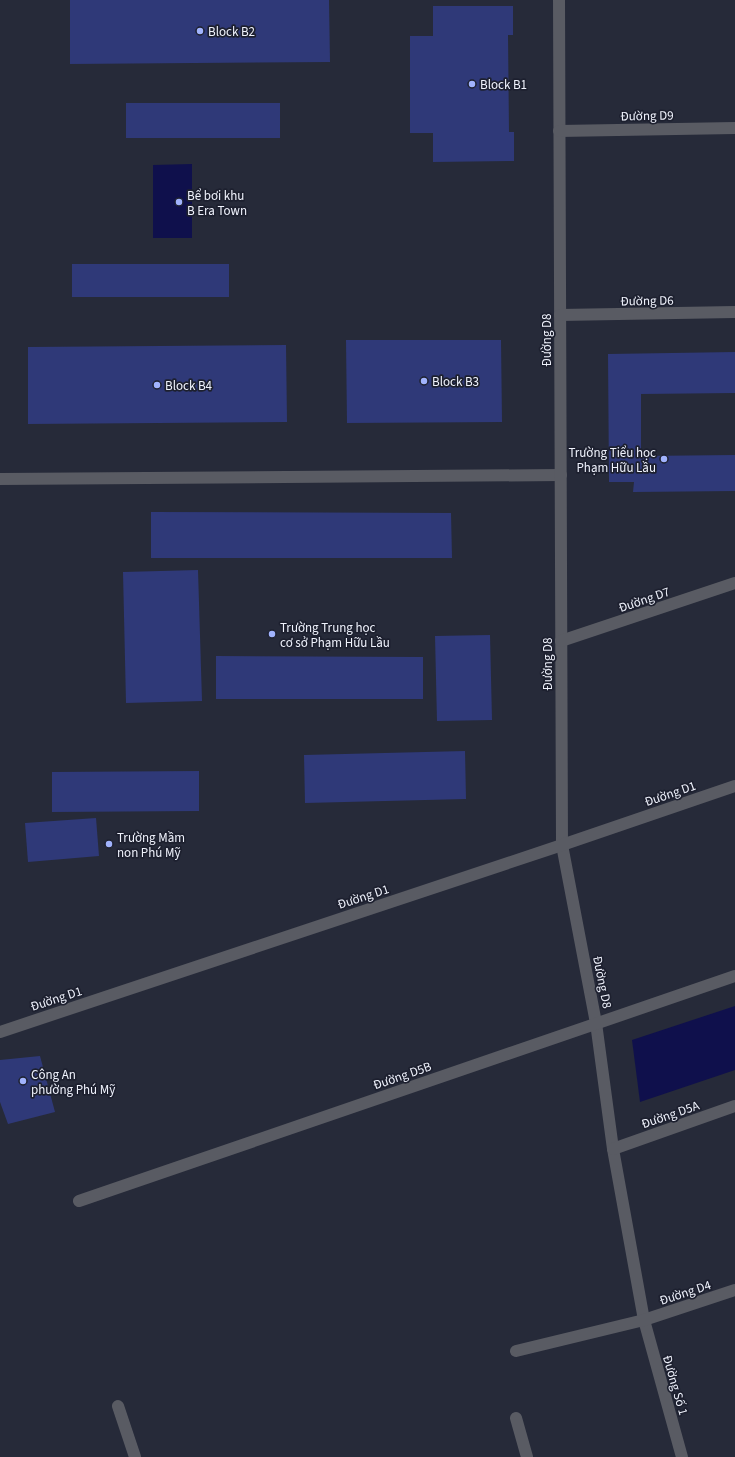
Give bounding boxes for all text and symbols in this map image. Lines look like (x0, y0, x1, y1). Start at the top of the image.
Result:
place label: Block B2 (208, 23, 255, 41)
marker: Block B2 (195, 26, 205, 36)
place label: Block B1 (480, 76, 527, 94)
marker: Block B1 (467, 79, 477, 89)
street label: Đường D9 (620, 107, 674, 125)
place label: Bể bơi khu B Era Town (187, 187, 247, 220)
marker: Bể bơi khu B Era Town (174, 197, 184, 207)
street label: Đường D6 (620, 292, 674, 310)
street label: Đường D8 (538, 313, 556, 367)
place label: Block B3 (432, 373, 479, 391)
marker: Block B3 (419, 376, 429, 386)
place label: Block B4 (165, 377, 213, 395)
marker: Block B4 (152, 380, 162, 390)
place label: Trường Tiểu học Phạm Hữu Lầu (568, 444, 656, 477)
marker: Trường Tiểu học Phạm Hữu Lầu (659, 454, 669, 464)
street label: Đường D7 (616, 583, 672, 617)
place label: Trường Trung học cơ sở Phạm Hữu Lầu (280, 619, 390, 652)
marker: Trường Trung học cơ sở Phạm Hữu Lầu (267, 629, 277, 639)
street label: Đường D8 (539, 637, 557, 691)
street label: Đường D1 (642, 777, 698, 811)
place label: Trường Mầm non Phú Mỹ (117, 829, 185, 862)
marker: Trường Mầm non Phú Mỹ (104, 839, 114, 849)
street label: Đường D1 (335, 880, 391, 914)
street label: Đường D8 (588, 954, 616, 1010)
street label: Đường D1 (28, 982, 84, 1016)
street label: Đường D5B (371, 1057, 434, 1094)
place label: Công An phường Phú Mỹ (31, 1066, 115, 1099)
marker: Công An phường Phú Mỹ (18, 1076, 28, 1086)
street label: Đường D5A (639, 1096, 703, 1133)
street label: Đường D4 (657, 1276, 714, 1310)
street label: Đường Số 1 (658, 1353, 692, 1417)

